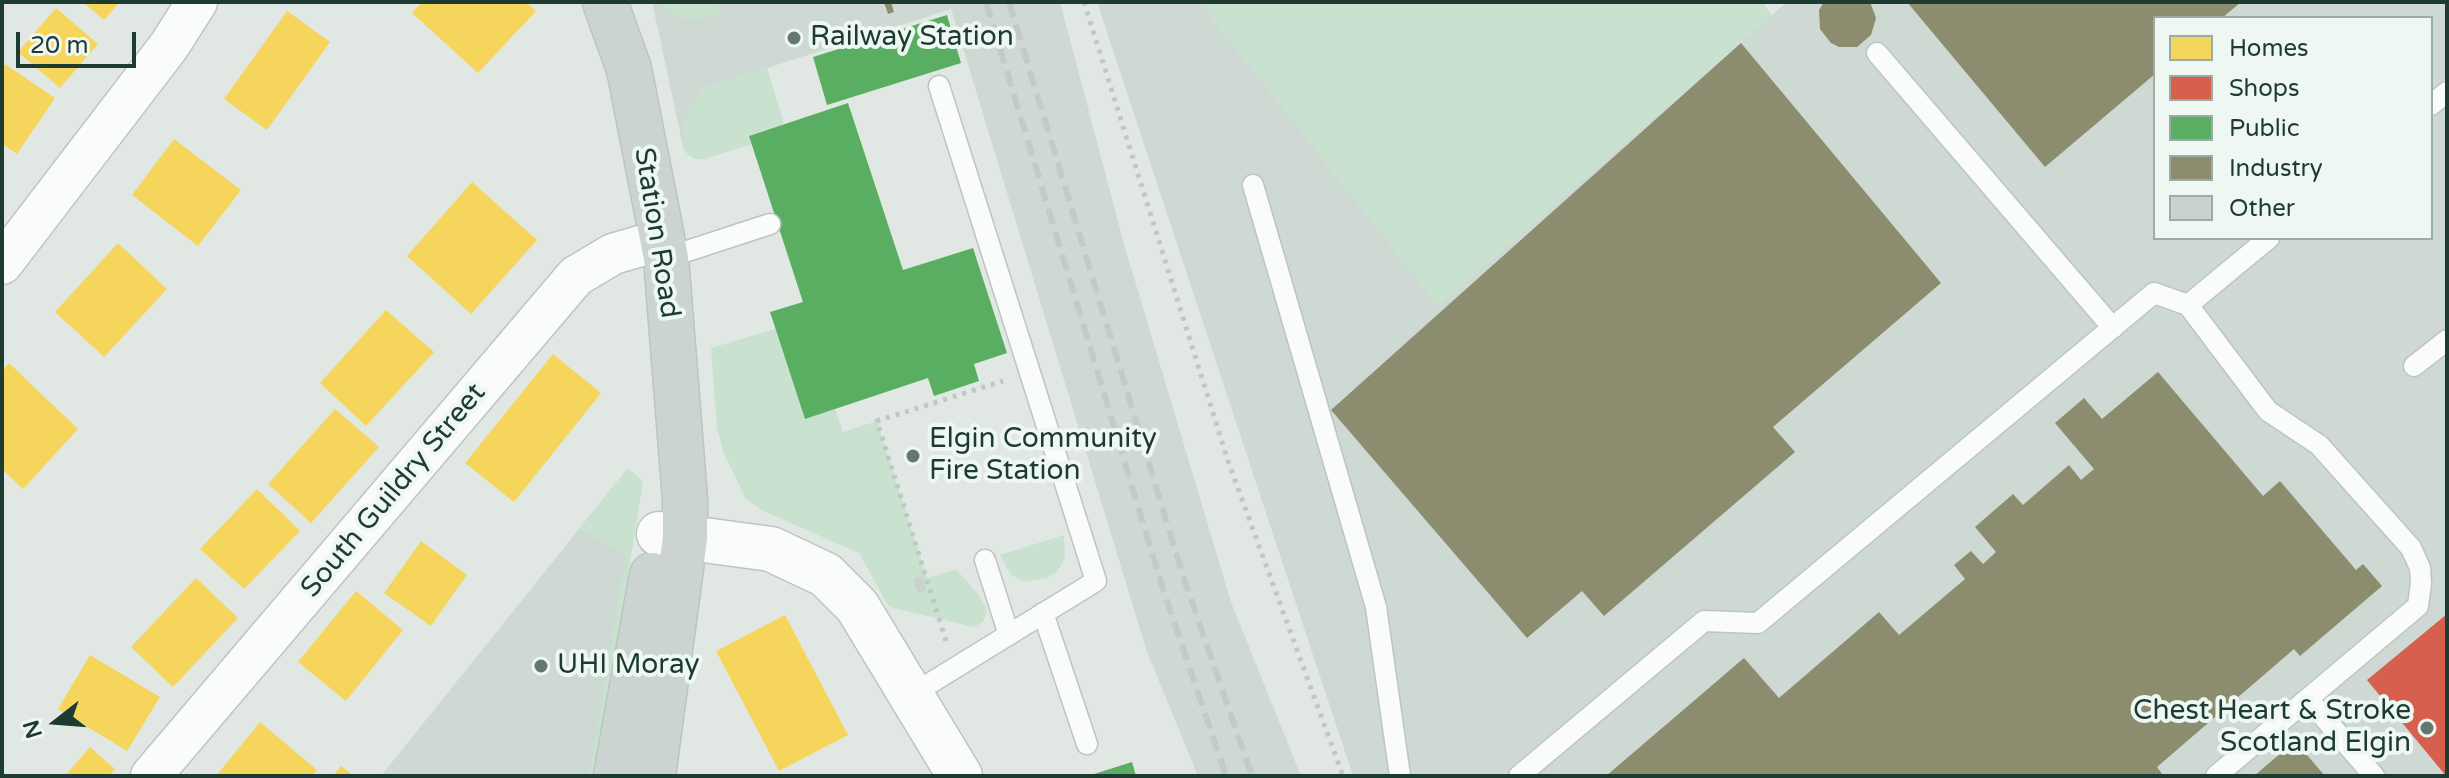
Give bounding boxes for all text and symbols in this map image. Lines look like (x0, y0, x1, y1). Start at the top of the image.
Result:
scale bar (20, 16, 140, 66)
legend (2153, 16, 2433, 240)
place label: Railway Station (810, 21, 1014, 55)
marker: Railway Station (785, 29, 803, 47)
text: 20 m (30, 31, 88, 60)
text: Homes (2229, 34, 2309, 63)
text: Shops (2229, 74, 2299, 103)
text: Public (2229, 114, 2299, 143)
street label: Station Road (626, 145, 686, 321)
text: Industry (2229, 154, 2323, 183)
text: Other (2229, 194, 2295, 223)
street label: South Guildry Street (295, 377, 493, 605)
place label: Elgin Community Fire Station (929, 423, 1157, 489)
marker: Elgin Community Fire Station (904, 447, 922, 465)
place label: UHI Moray (557, 649, 700, 683)
marker: UHI Moray (532, 657, 550, 675)
north arrow (16, 682, 96, 762)
place label: Chest Heart & Stroke Scotland Elgin (2133, 695, 2411, 761)
text: N (18, 717, 48, 741)
marker: Chest Heart & Stroke Scotland Elgin (2418, 719, 2436, 737)

